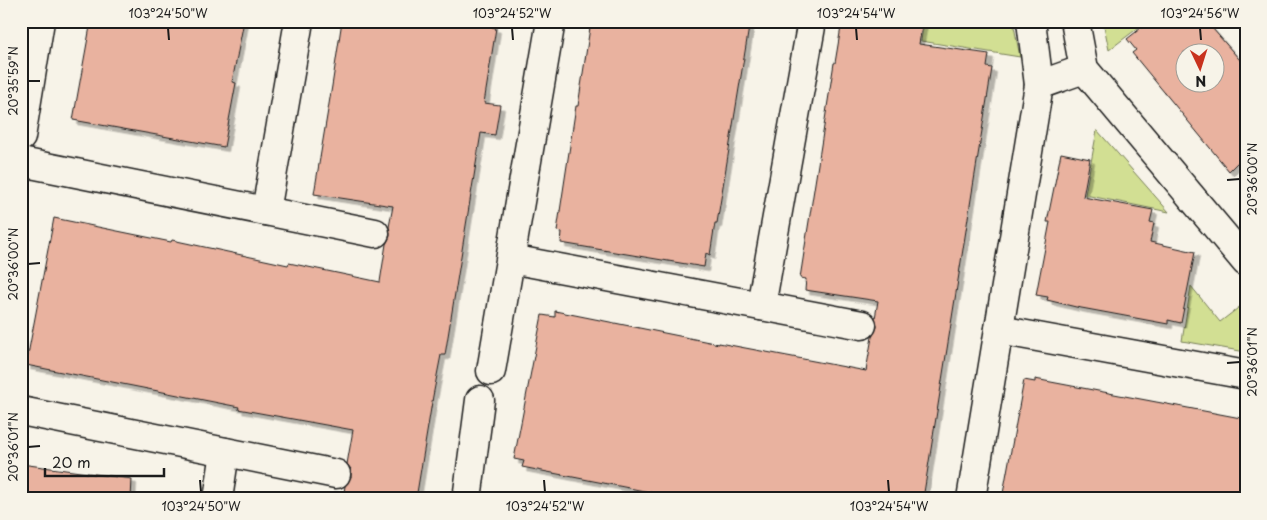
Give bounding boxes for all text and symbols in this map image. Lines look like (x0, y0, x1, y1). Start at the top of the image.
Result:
text: 103°24'50"W (128, 4, 208, 22)
text: 103°24'52"W (473, 4, 552, 22)
text: 103°24'54"W (817, 4, 896, 22)
text: 103°24'56"W (1161, 4, 1240, 22)
north arrow (1174, 42, 1224, 92)
text: 20°35'59"N (4, 46, 22, 116)
text: N (1195, 71, 1207, 92)
text: 20°36'00"N (1243, 143, 1261, 215)
text: 20°36'00"N (4, 228, 22, 300)
text: 20°36'01"N (1243, 327, 1261, 397)
text: 20°36'01"N (4, 412, 22, 482)
scale bar (45, 445, 164, 477)
text: 20 m (52, 450, 91, 473)
text: 103°24'50"W (161, 497, 241, 515)
text: 103°24'52"W (506, 497, 585, 515)
text: 103°24'54"W (850, 497, 929, 515)

